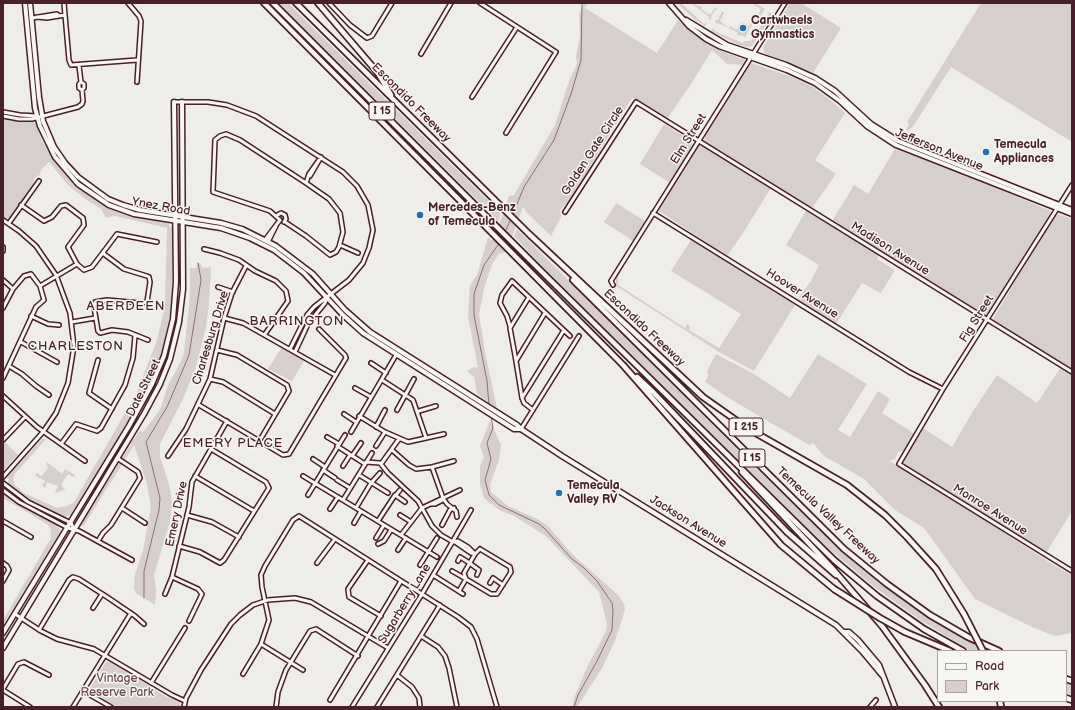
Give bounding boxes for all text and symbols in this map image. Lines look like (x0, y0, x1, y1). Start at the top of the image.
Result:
place label: Cartwheels Gymnastics (751, 14, 814, 42)
marker: Cartwheels Gymnastics (738, 23, 748, 33)
street label: Escondido Freeway (368, 60, 454, 146)
road number: I 15 (369, 102, 395, 120)
street label: Golden Gate Circle (559, 104, 627, 198)
street label: Elm Street (668, 111, 710, 167)
street label: Jefferson Avenue (893, 126, 985, 174)
place label: Temecula Appliances (994, 138, 1054, 166)
marker: Temecula Appliances (981, 147, 991, 157)
street label: Ynez Road (131, 195, 191, 219)
place label: Mercedes-Benz of Temecula (428, 201, 516, 229)
marker: Mercedes-Benz of Temecula (415, 210, 425, 220)
street label: Madison Avenue (848, 219, 932, 279)
street label: Hoover Avenue (763, 266, 841, 322)
street label: Escondido Freeway (600, 287, 688, 369)
street label: Charlesburg Drive (190, 289, 232, 387)
street label: Fig Street (957, 293, 997, 345)
district label: ABERDEEN (86, 299, 166, 315)
district label: BARRINGTON (249, 314, 345, 330)
district label: CHARLESTON (28, 339, 124, 355)
street label: Date Street (124, 357, 164, 419)
road number: I 215 (729, 418, 763, 436)
district label: EMERY PLACE (183, 436, 283, 452)
road number: I 15 (739, 449, 765, 467)
street label: Temecula Valley Freeway (773, 464, 883, 568)
place label: Temecula Valley RV (567, 479, 620, 507)
street label: Emery Drive (163, 480, 191, 548)
street label: Monroe Avenue (950, 481, 1030, 539)
marker: Temecula Valley RV (554, 488, 564, 498)
street label: Jackson Avenue (647, 493, 729, 551)
street label: Sugarberry Lane (375, 561, 435, 647)
legend (937, 650, 1067, 702)
text: Road (975, 659, 1004, 674)
park label: Vintage Reserve Park (80, 672, 154, 700)
text: Park (975, 679, 999, 694)

